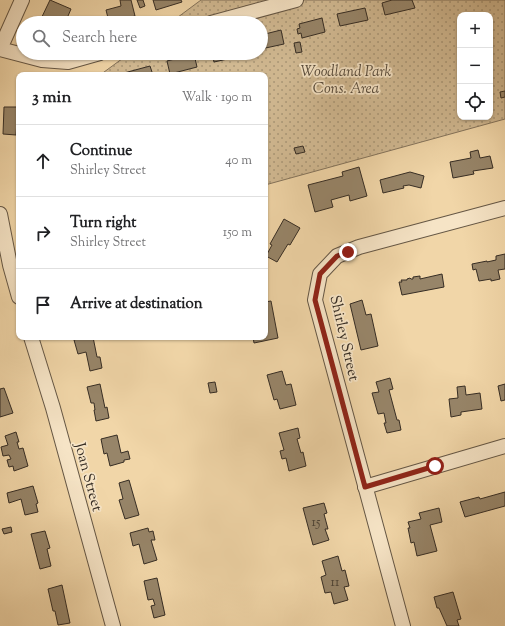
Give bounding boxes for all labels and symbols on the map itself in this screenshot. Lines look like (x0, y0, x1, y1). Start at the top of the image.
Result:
park label: Woodland Park Cons. Area (301, 62, 392, 100)
route end (339, 243, 357, 261)
street label: Shirley Street (323, 293, 364, 383)
street label: Joan Street (68, 440, 107, 514)
route start (426, 457, 444, 475)
house number: 15 (312, 514, 321, 532)
house number: 11 (331, 574, 340, 592)

